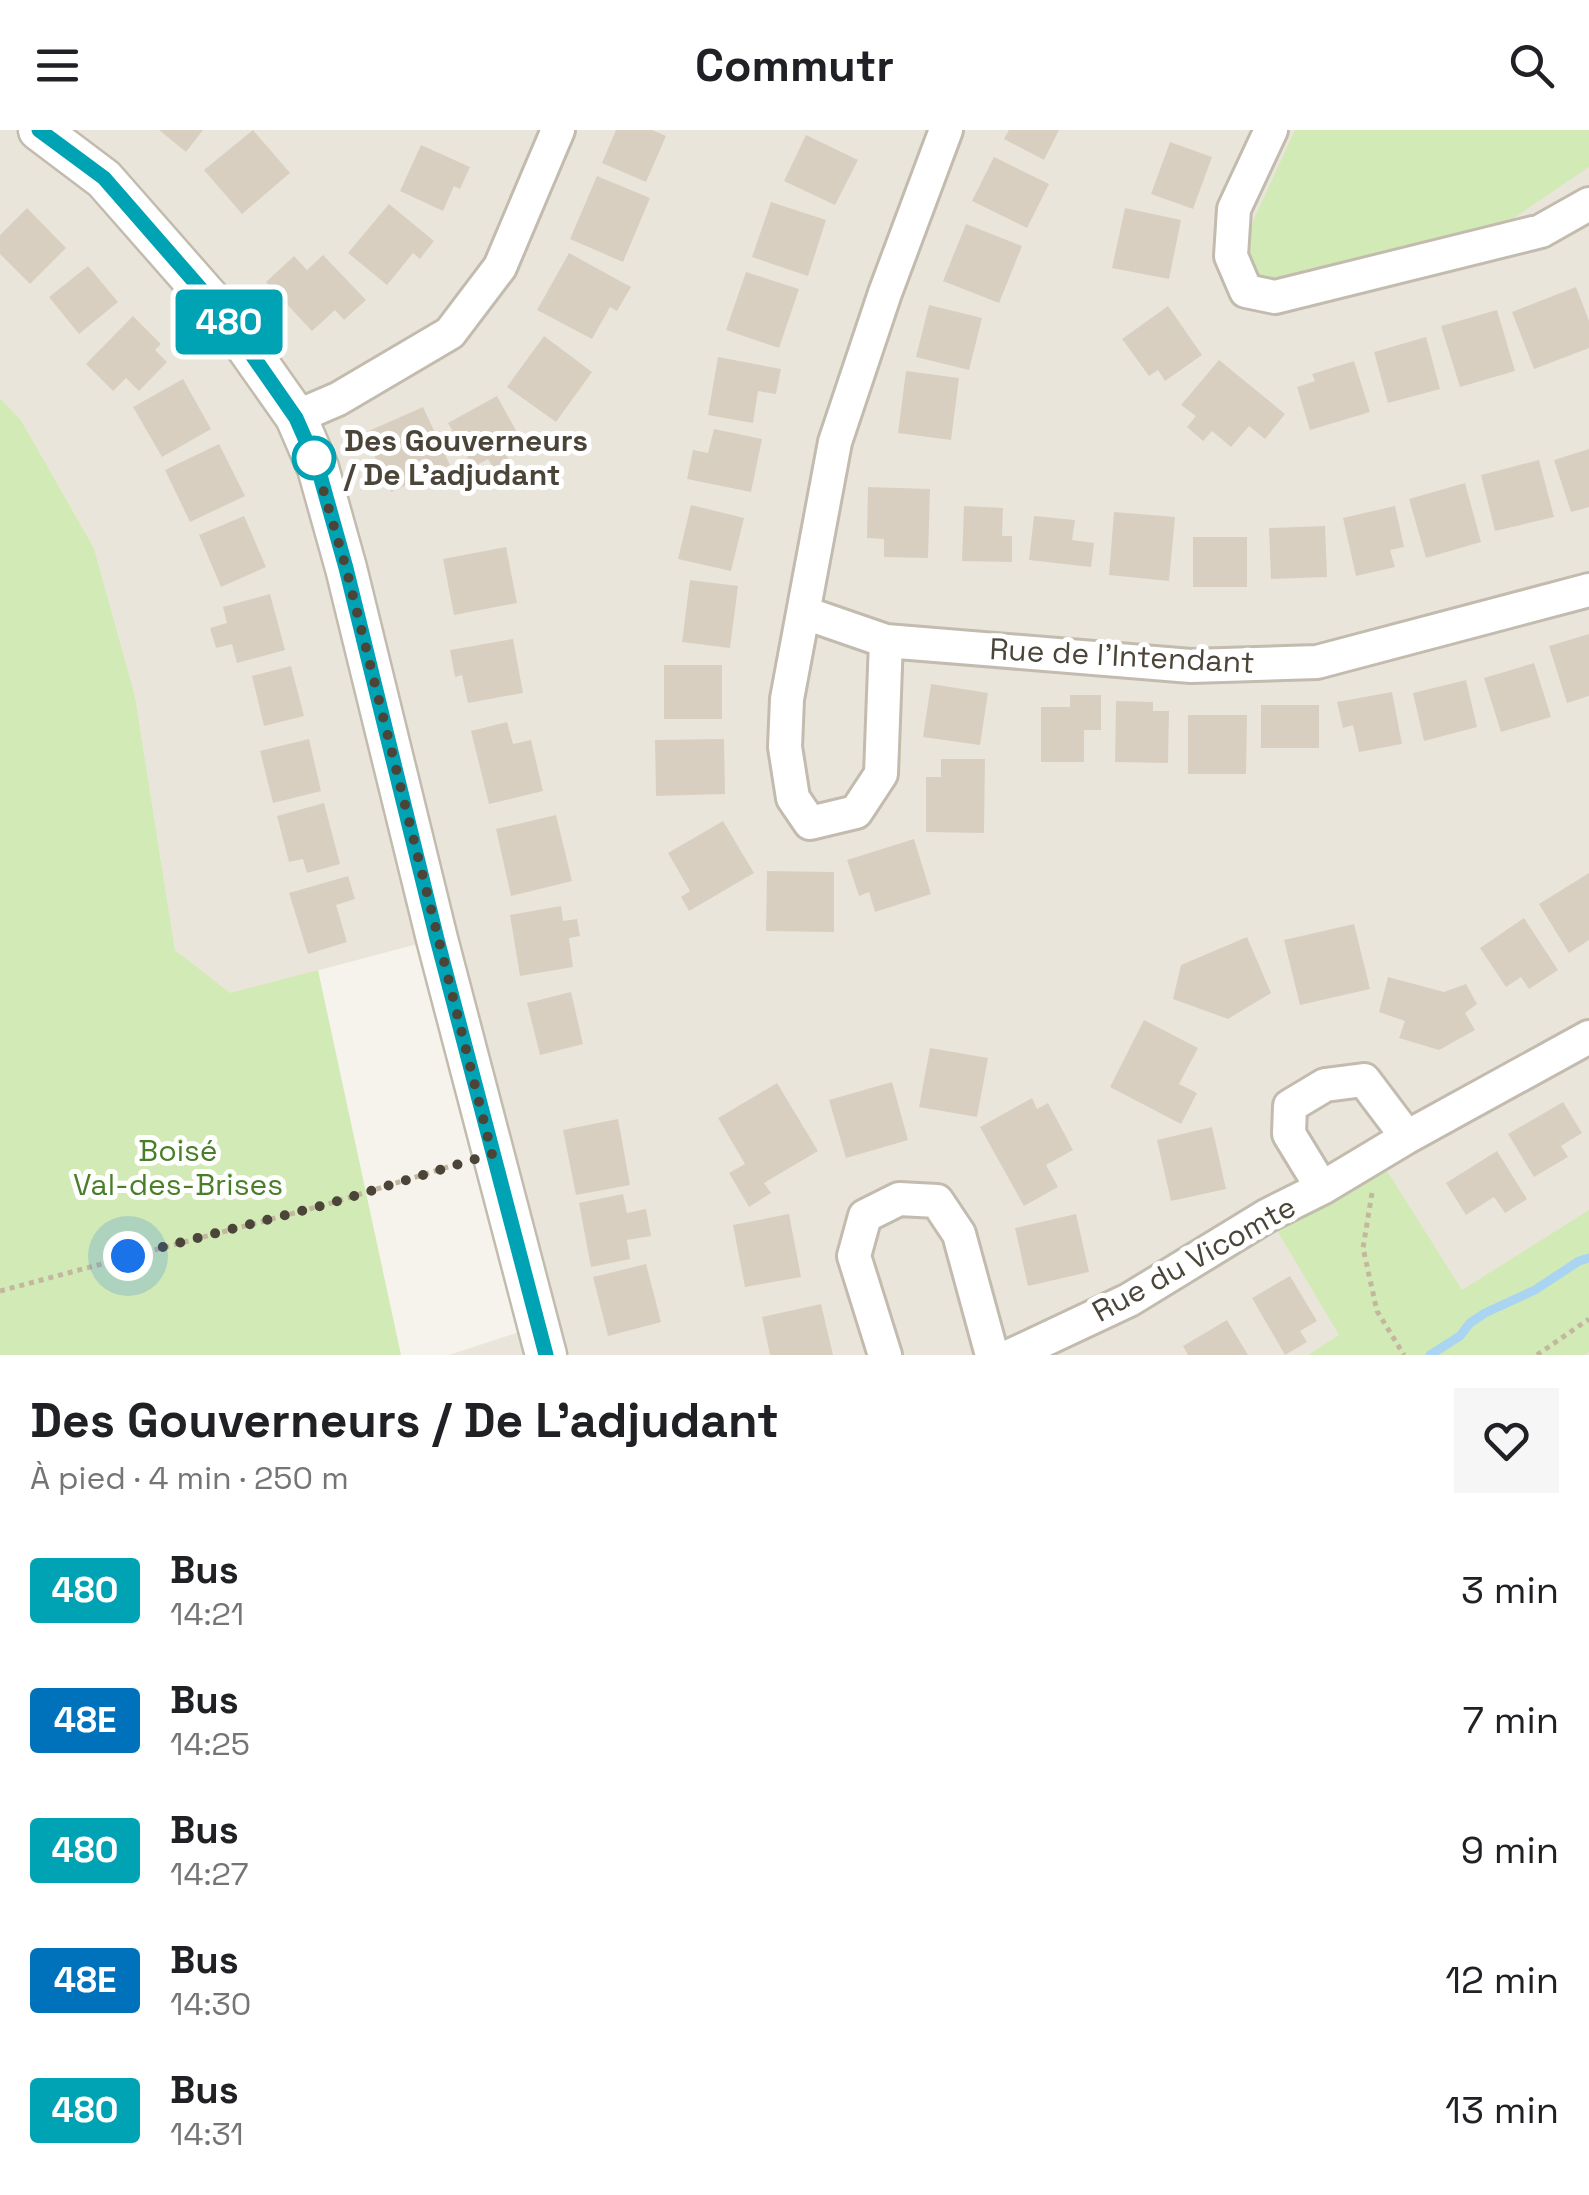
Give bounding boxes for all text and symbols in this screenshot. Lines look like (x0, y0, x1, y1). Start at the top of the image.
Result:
text: Commutr (695, 37, 894, 94)
icon: menu (30, 38, 85, 93)
icon: search (1504, 38, 1559, 93)
line badge: 48O (172, 290, 286, 354)
text: 48O (196, 300, 262, 344)
place label: Des Gouverneurs / De L'adjudant (343, 421, 588, 494)
marker: Des Gouverneurs / De L'adjudant (293, 437, 335, 479)
street label: Rue de l'Intendant (988, 629, 1256, 682)
park label: Boisé Val-des-Brises (73, 1131, 283, 1204)
street label: Rue du Vicomte (1085, 1187, 1302, 1331)
your location (103, 1231, 153, 1281)
button: heart (1454, 1388, 1559, 1493)
text: Des Gouverneurs / De L'adjudant (30, 1390, 779, 1451)
text: À pied · 4 min · 250 m (30, 1458, 349, 1498)
text: Bus (170, 1546, 239, 1594)
text: 3 min (1461, 1566, 1559, 1614)
text: 48O (52, 1568, 118, 1612)
text: 14:21 (170, 1594, 244, 1634)
text: Bus (170, 1676, 239, 1724)
text: 7 min (1463, 1696, 1559, 1744)
text: 48E (54, 1698, 116, 1742)
text: 14:25 (170, 1724, 250, 1764)
text: Bus (170, 1806, 239, 1854)
text: 9 min (1461, 1826, 1559, 1874)
text: 48O (52, 1828, 118, 1872)
text: 14:27 (170, 1854, 249, 1894)
text: Bus (170, 1936, 239, 1984)
text: 12 min (1445, 1956, 1559, 2004)
text: 48E (54, 1958, 116, 2002)
text: 14:30 (170, 1984, 251, 2024)
text: Bus (170, 2066, 239, 2114)
text: 13 min (1445, 2086, 1559, 2134)
text: 48O (52, 2088, 118, 2132)
text: 14:31 (170, 2114, 244, 2154)

